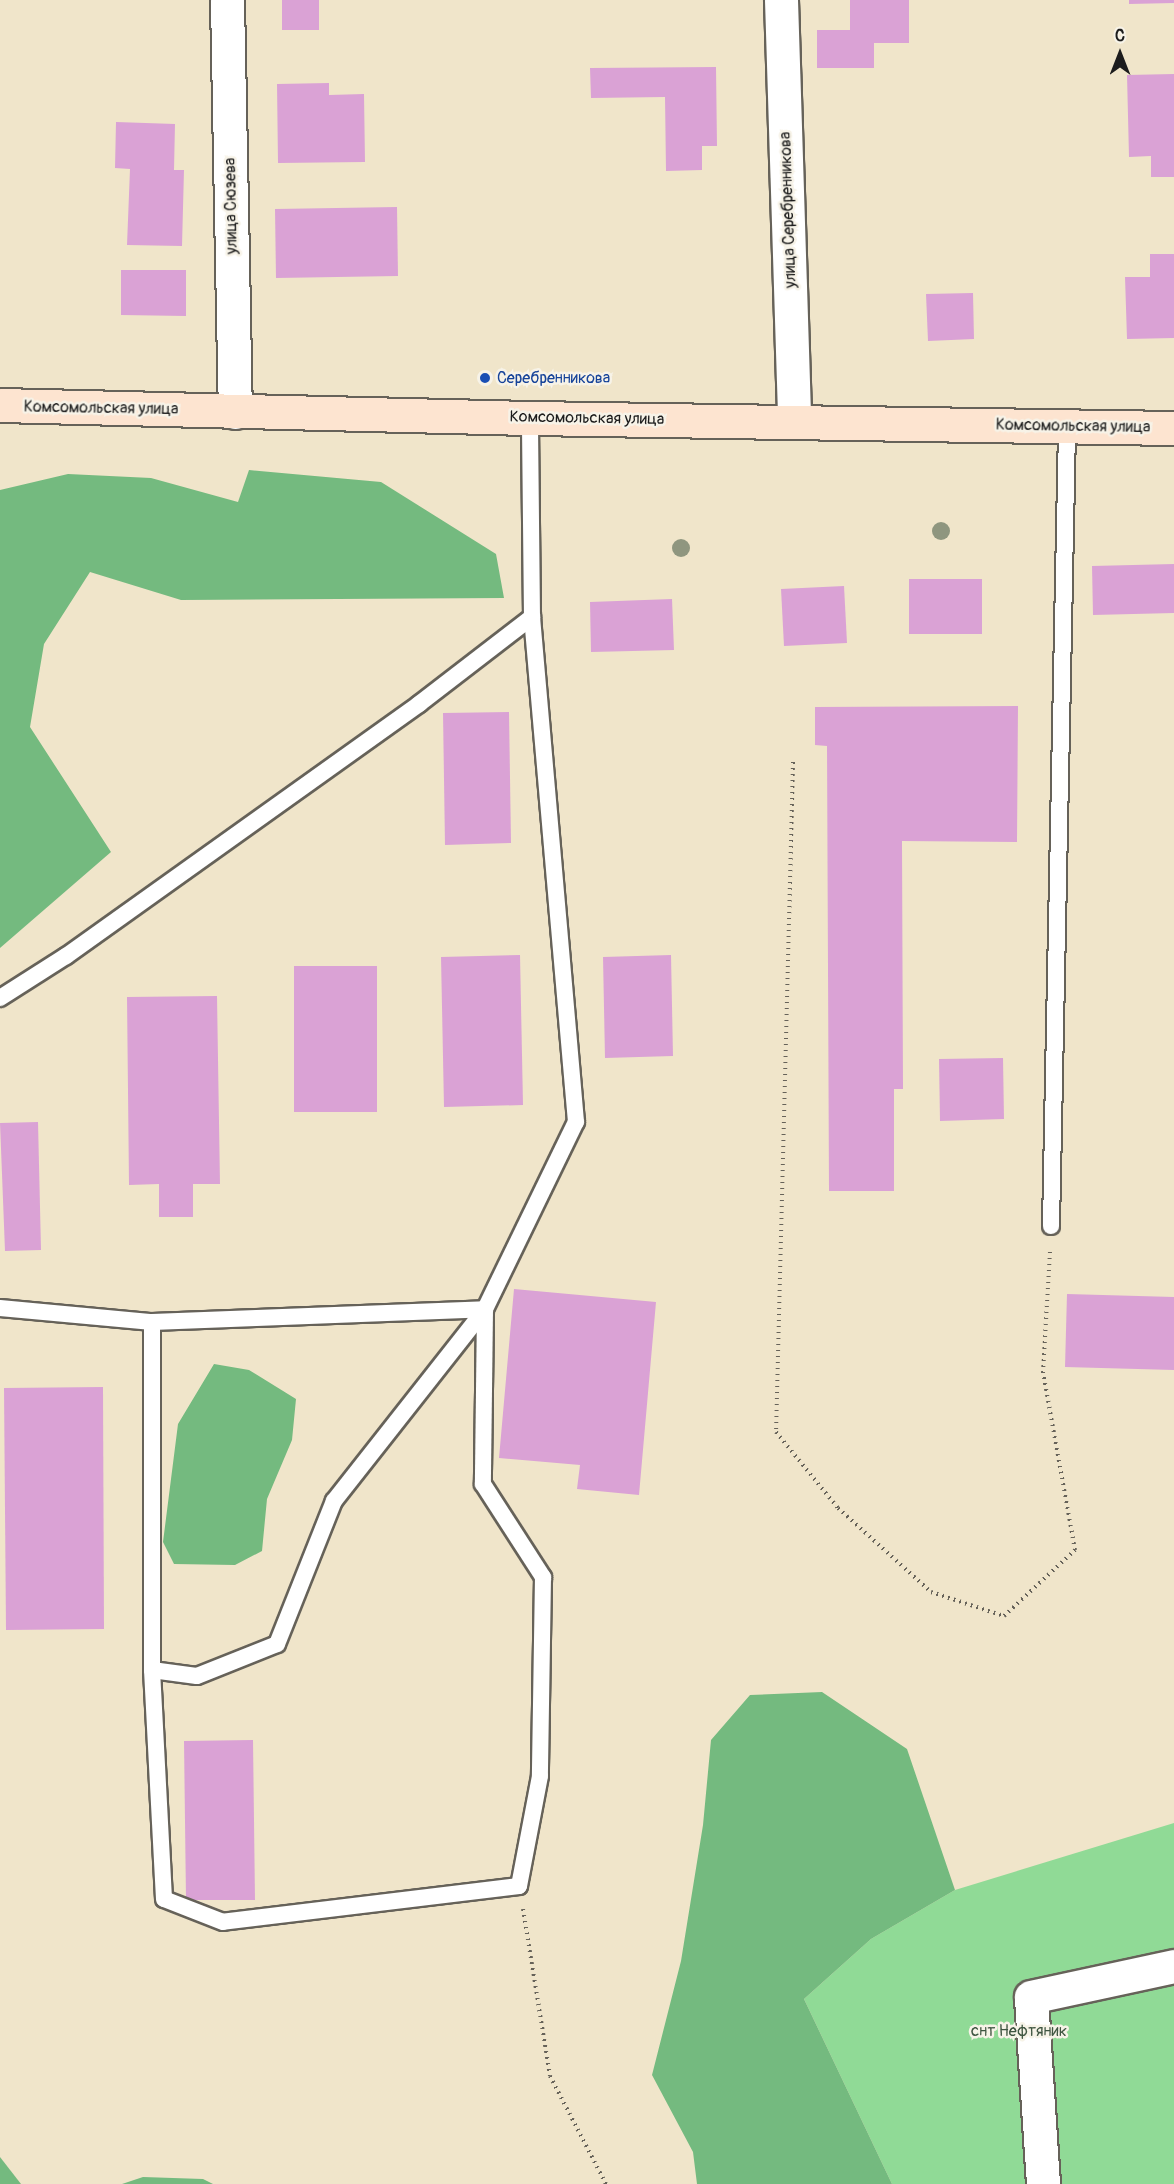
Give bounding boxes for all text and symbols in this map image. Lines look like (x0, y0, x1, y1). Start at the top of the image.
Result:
north arrow (1090, 24, 1150, 84)
text: С (1115, 26, 1125, 46)
street label: улица Серебренникова (776, 132, 800, 288)
street label: улица Сюзева (221, 158, 241, 254)
place label: Серебренникова (497, 368, 610, 388)
marker: Серебренникова (478, 371, 492, 385)
street label: Комсомольская улица (24, 397, 178, 419)
street label: Комсомольская улица (510, 407, 664, 429)
street label: Комсомольская улица (996, 415, 1150, 437)
park label: снт Нефтяник (971, 2021, 1067, 2041)

